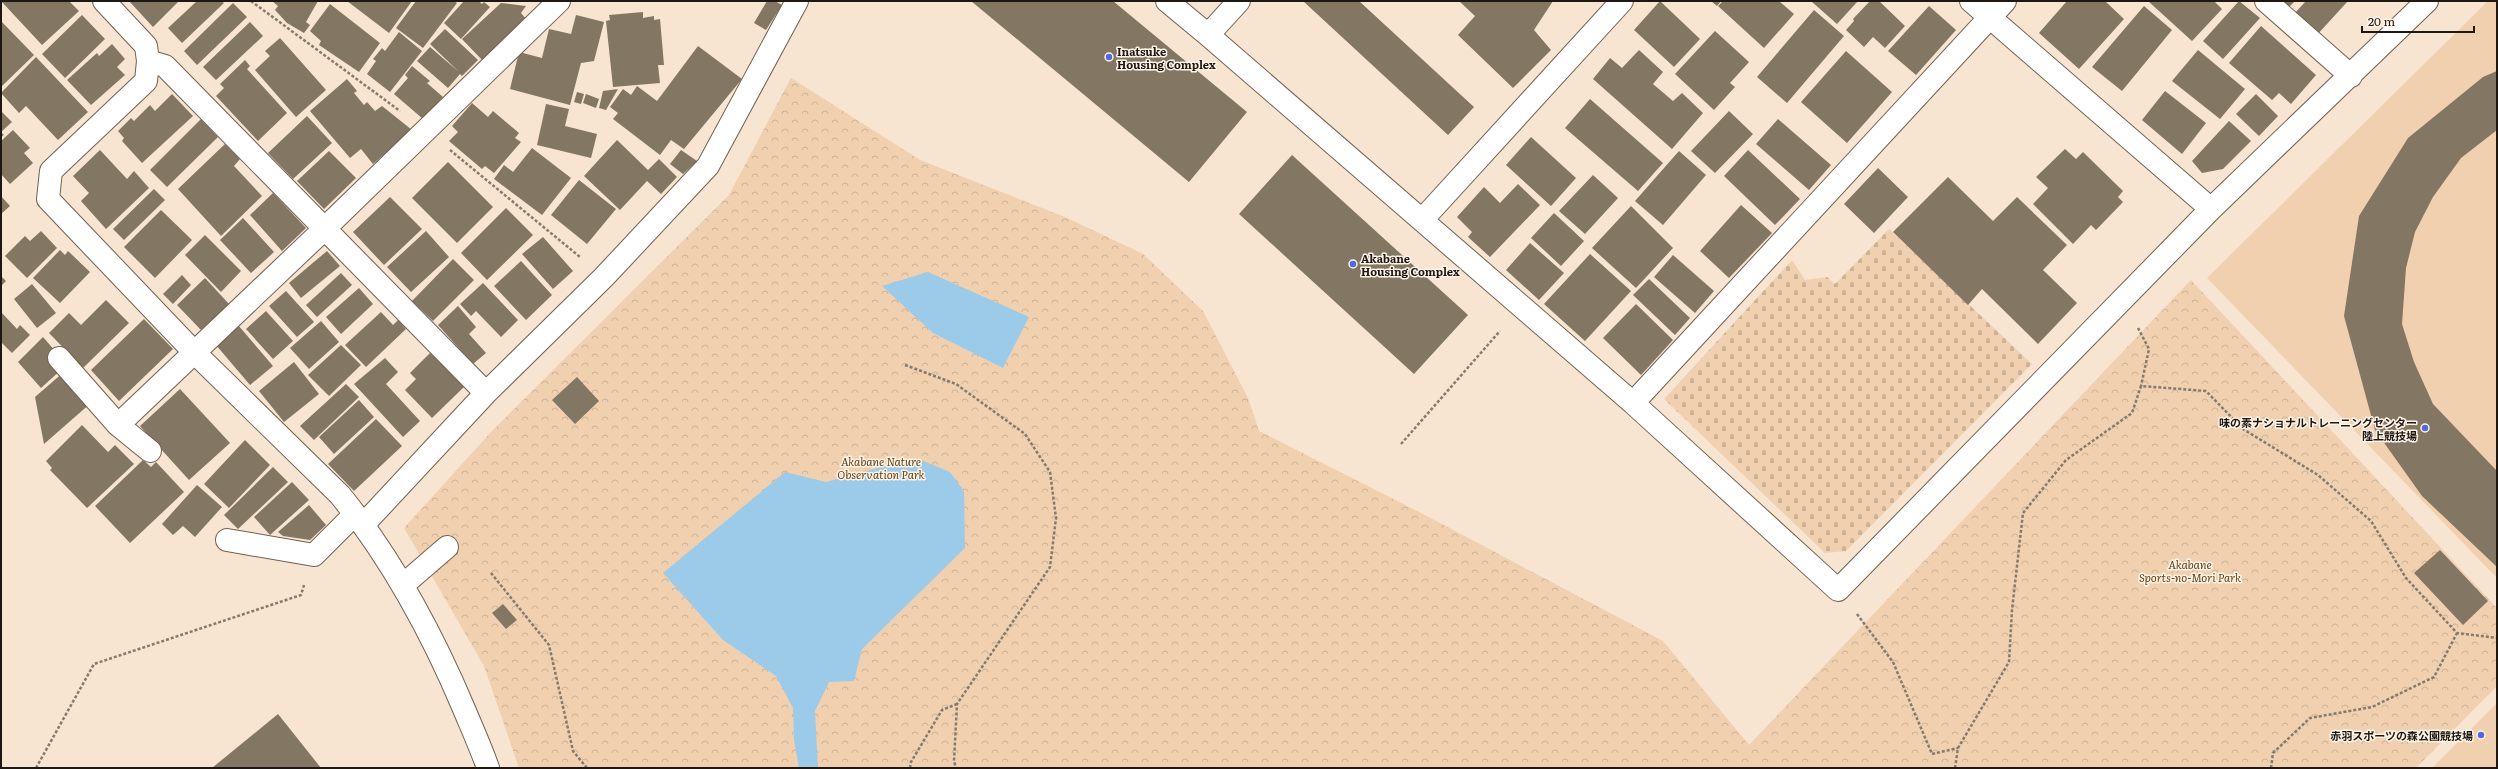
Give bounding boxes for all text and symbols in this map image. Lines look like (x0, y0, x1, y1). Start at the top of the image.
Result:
scale bar (2362, 8, 2474, 34)
text: 20 m (2368, 12, 2395, 30)
place label: Inatsuke Housing Complex (1117, 43, 1216, 72)
marker: Inatsuke Housing Complex (1104, 52, 1114, 62)
place label: Akabane Housing Complex (1361, 250, 1460, 279)
marker: Akabane Housing Complex (1348, 259, 1358, 269)
place label: 味の素ナショナルトレーニングセンター 陸上競技場 (2219, 414, 2417, 443)
marker: 味の素ナショナルトレーニングセンター 陸上競技場 (2420, 423, 2430, 433)
park label: Akabane Nature Observation Park (837, 453, 925, 482)
park label: Akabane Sports-no-Mori Park (2139, 556, 2241, 585)
place label: 赤羽スポーツの森公園競技場 (2330, 727, 2473, 743)
marker: 赤羽スポーツの森公園競技場 (2476, 730, 2486, 740)

